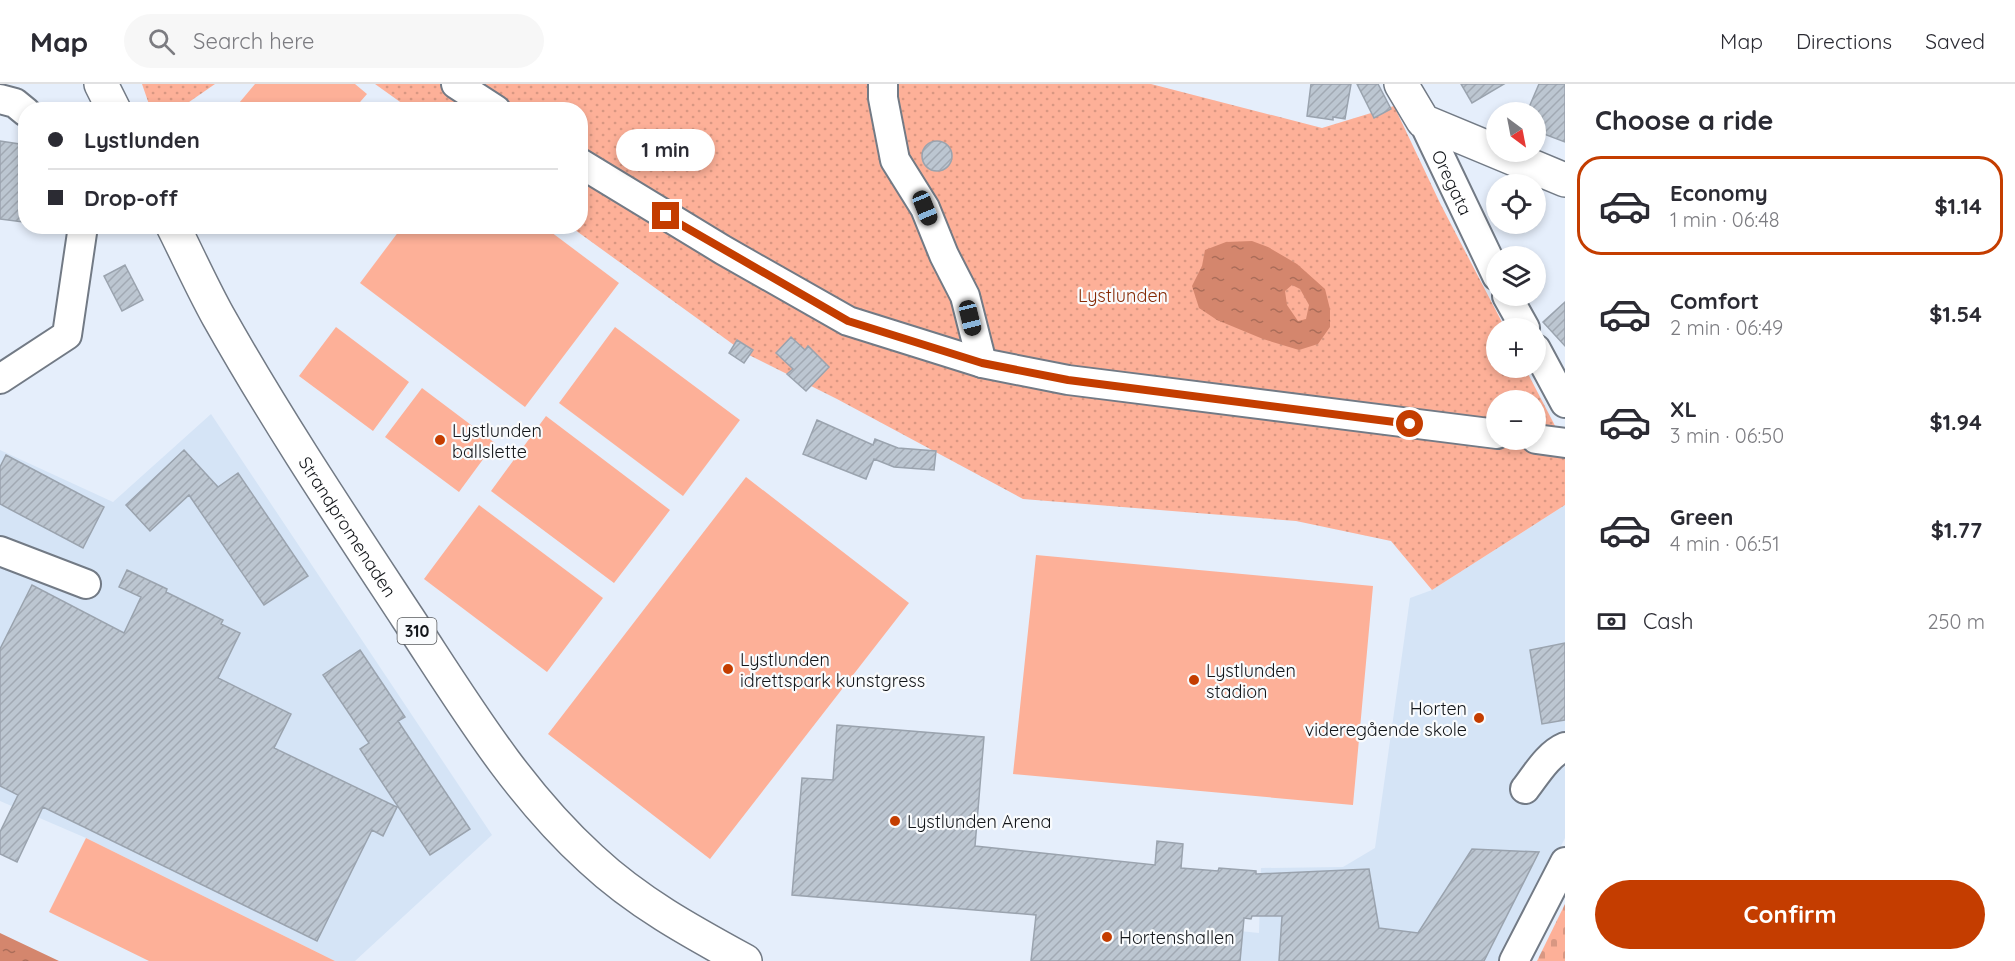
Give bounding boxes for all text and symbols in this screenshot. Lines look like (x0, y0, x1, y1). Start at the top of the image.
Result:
search box (124, 14, 544, 68)
text: Map (30, 24, 88, 59)
icon: search (145, 25, 178, 58)
text: Search here (193, 27, 315, 55)
text: Map (1720, 28, 1763, 54)
text: Directions (1796, 28, 1892, 54)
text: Saved (1925, 28, 1985, 54)
north arrow (1486, 102, 1546, 162)
map controls (1486, 102, 1546, 450)
text: Choose a ride (1595, 103, 1773, 137)
text: Lystlunden (84, 126, 200, 154)
callout: 1 min (616, 129, 716, 171)
text: 1 min (641, 137, 690, 162)
street label: Oregata (1427, 146, 1478, 219)
button: locate (1486, 174, 1546, 234)
icon: car (1598, 179, 1652, 233)
text: Economy (1670, 179, 1768, 207)
text: Drop-off (84, 184, 178, 212)
car (910, 188, 940, 228)
text: $1.14 (1934, 192, 1982, 220)
route end (652, 202, 679, 229)
text: 1 min · 06:48 (1670, 207, 1780, 232)
button: layers (1486, 246, 1546, 306)
park label: Lystlunden (1078, 284, 1168, 307)
icon: car (1598, 287, 1652, 341)
text: Comfort (1670, 287, 1759, 315)
car (957, 298, 983, 338)
text: $1.54 (1929, 300, 1982, 328)
text: 2 min · 06:49 (1670, 315, 1783, 340)
button: + (1486, 318, 1546, 378)
button: − (1486, 390, 1546, 450)
icon: car (1598, 395, 1652, 449)
text: XL (1670, 395, 1697, 423)
text: $1.94 (1929, 408, 1982, 436)
route start (1396, 410, 1423, 437)
place label: Lystlunden ballslette (452, 419, 542, 463)
text: 3 min · 06:50 (1670, 423, 1784, 448)
marker: Lystlunden ballslette (433, 433, 447, 447)
street label: Strandpromenaden (294, 452, 402, 601)
icon: car (1598, 503, 1652, 557)
text: Green (1670, 503, 1733, 531)
text: $1.77 (1931, 516, 1982, 544)
text: 4 min · 06:51 (1670, 531, 1780, 556)
icon: cash (1595, 605, 1628, 638)
text: Cash (1643, 607, 1694, 635)
text: 250 m (1927, 609, 1985, 634)
road number: 310 (398, 618, 436, 644)
place label: Lystlunden idrettspark kunstgress (740, 648, 925, 692)
place label: Lystlunden stadion (1206, 659, 1296, 703)
marker: Lystlunden idrettspark kunstgress (721, 662, 735, 676)
marker: Lystlunden stadion (1187, 673, 1201, 687)
place label: Horten videregående skole (1305, 697, 1467, 741)
marker: Horten videregående skole (1472, 711, 1486, 725)
place label: Lystlunden Arena (907, 810, 1052, 833)
marker: Lystlunden Arena (888, 814, 902, 828)
button: Confirm (1595, 880, 1985, 949)
place label: Hortenshallen (1119, 926, 1235, 949)
marker: Hortenshallen (1100, 930, 1114, 944)

